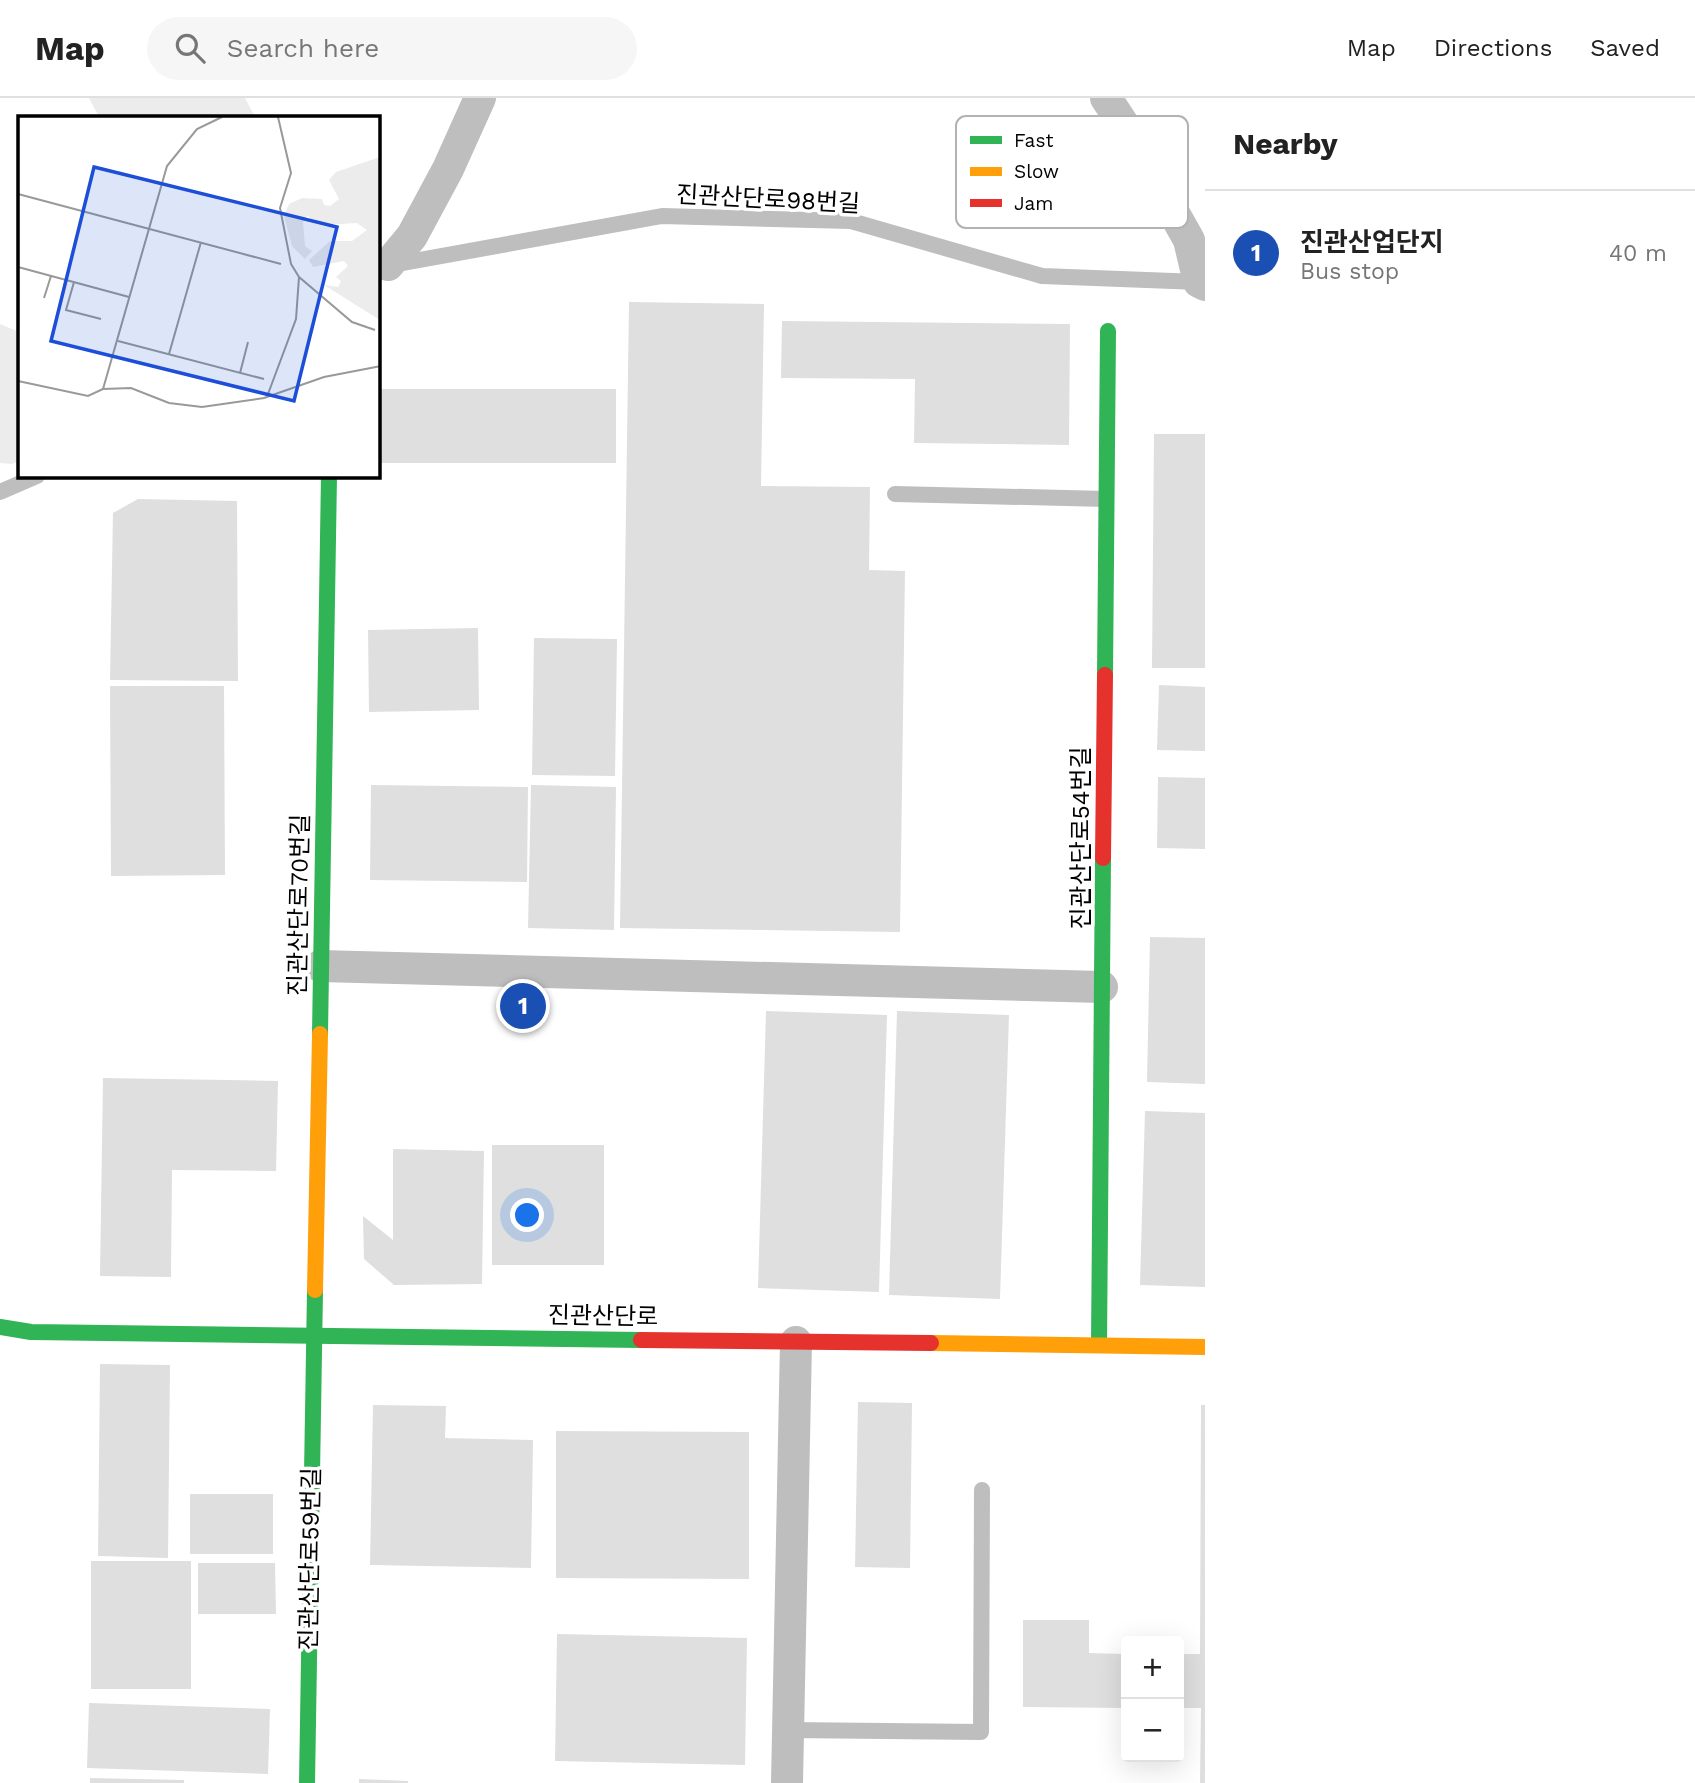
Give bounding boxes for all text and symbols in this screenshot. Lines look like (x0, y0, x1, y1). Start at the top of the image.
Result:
search box (147, 17, 637, 80)
text: Map (35, 29, 105, 68)
icon: search (171, 29, 209, 67)
text: Search here (227, 33, 379, 63)
text: Map (1347, 34, 1396, 62)
text: Directions (1434, 34, 1552, 62)
text: Saved (1590, 34, 1660, 62)
inset map (18, 116, 380, 478)
legend (956, 116, 1188, 228)
text: Nearby (1233, 126, 1338, 161)
text: Fast (1014, 129, 1053, 152)
text: Slow (1014, 160, 1059, 183)
street label: 진관산단로98번길 (675, 180, 861, 218)
text: Jam (1014, 192, 1053, 215)
text: 진관산업단지 (1300, 227, 1444, 257)
text: 1 (1251, 240, 1261, 267)
text: 40 m (1609, 240, 1667, 267)
text: Bus stop (1300, 258, 1399, 285)
street label: 진관산단로54번길 (1067, 746, 1095, 930)
street label: 진관산단로70번길 (283, 814, 315, 996)
pin: 1 (500, 980, 546, 1032)
your location (510, 1198, 544, 1232)
street label: 진관산단로 (548, 1301, 658, 1331)
street label: 진관산단로59번길 (294, 1467, 326, 1651)
map controls (1121, 1636, 1184, 1762)
button: + (1121, 1636, 1184, 1699)
button: − (1121, 1699, 1184, 1762)

